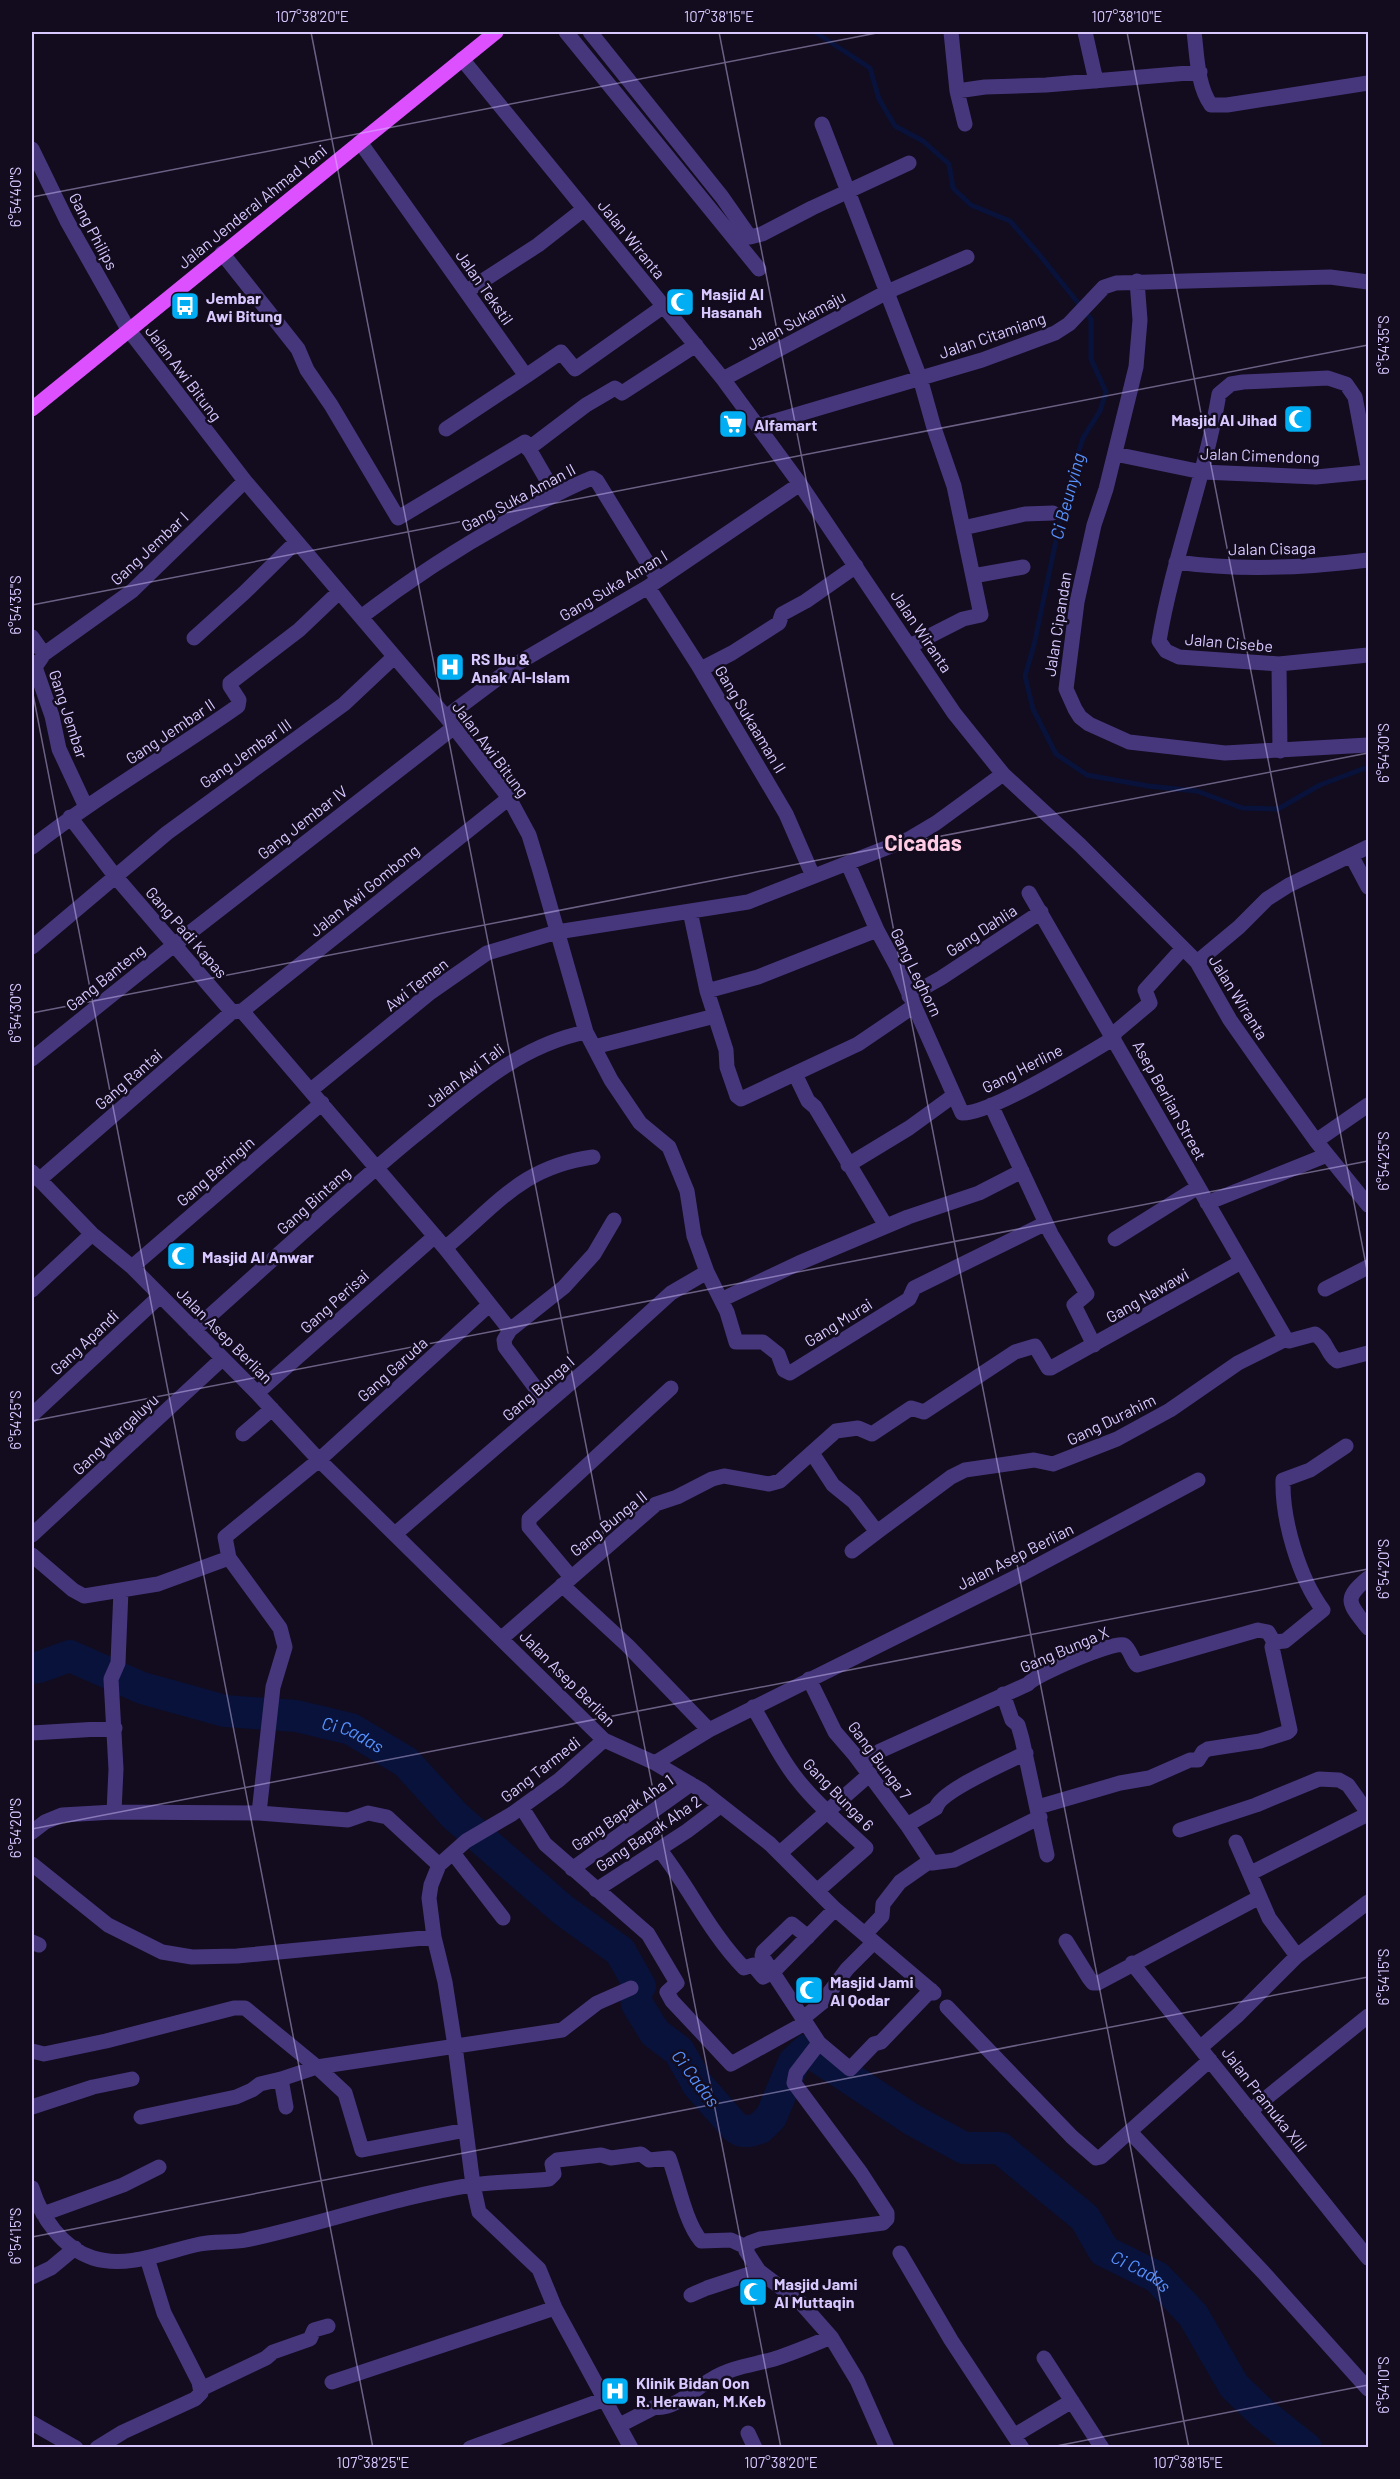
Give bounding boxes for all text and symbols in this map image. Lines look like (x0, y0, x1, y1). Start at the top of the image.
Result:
text: 107°38'20"E (275, 7, 349, 25)
text: 107°38'15"E (684, 7, 754, 25)
text: 107°38'10"E (1092, 7, 1162, 25)
street label: Jalan Jenderal Ahmad Yani (174, 140, 330, 272)
text: 6°54'40"S (6, 167, 24, 227)
street label: Gang Philips (66, 189, 122, 273)
street label: Jalan Wiranta (594, 196, 670, 282)
street label: Jalan Tekstil (452, 246, 518, 328)
place label: Masjid Al Hasanah (701, 284, 764, 321)
mosque icon: Masjid Al Hasanah (664, 286, 696, 318)
street label: Jalan Sukamaju (743, 286, 849, 354)
place label: Jembar Awi Bitung (206, 288, 282, 325)
bus stop icon: Jembar Awi Bitung (169, 290, 201, 322)
street label: Jalan Citamiang (936, 308, 1048, 362)
text: 6°54'35"S (1374, 315, 1392, 375)
street label: Jalan Awi Bitung (142, 321, 226, 425)
mosque icon: Masjid Al Jihad (1282, 403, 1314, 435)
supermarket icon: Alfamart (717, 408, 749, 440)
place label: Masjid Al Jihad (1171, 410, 1277, 429)
place label: Alfamart (754, 415, 817, 434)
street label: Jalan Cimendong (1200, 443, 1320, 467)
water label: Ci Beunying (1045, 450, 1089, 542)
street label: Gang Suka Aman II (458, 459, 578, 535)
street label: Gang Jembar I (106, 507, 192, 589)
street label: Jalan Cisaga (1228, 538, 1316, 558)
street label: Gang Suka Aman I (556, 545, 670, 625)
street label: Jalan Cipandan (1039, 570, 1075, 678)
text: 6°54'35"S (6, 575, 24, 635)
street label: Jalan Wiranta (887, 586, 957, 676)
street label: Jalan Cisebe (1184, 629, 1274, 655)
place label: RS Ibu & Anak Al-Islam (471, 649, 570, 686)
hospital icon: RS Ibu & Anak Al-Islam (434, 651, 466, 683)
street label: Gang Sukaaman II (711, 662, 791, 776)
street label: Gang Jembar (46, 667, 92, 761)
street label: Gang Jembar II (122, 694, 218, 768)
street label: Jalan Awi Bitung (449, 697, 533, 801)
street label: Gang Jembar III (195, 714, 295, 792)
text: 6°54'30"S (1374, 723, 1392, 783)
street label: Gang Jembar IV (253, 781, 351, 863)
district label: Cicadas (884, 829, 962, 855)
street label: Jalan Awi Gombong (305, 840, 423, 940)
street label: Gang Padi Kapas (142, 883, 232, 981)
street label: Gang Dahlia (942, 900, 1020, 960)
street label: Gang Leghorn (887, 925, 947, 1019)
street label: Gang Banteng (62, 939, 148, 1015)
street label: Jalan Wiranta (1206, 951, 1272, 1043)
street label: Awi Temen (381, 953, 451, 1015)
text: 6°54'30"S (6, 983, 24, 1043)
street label: Asep Berlian Street (1129, 1037, 1211, 1163)
street label: Jalan Awi Tali (421, 1039, 507, 1111)
street label: Gang Herline (979, 1040, 1065, 1096)
street label: Gang Rantai (90, 1045, 166, 1113)
text: 6°54'25"S (1374, 1131, 1392, 1191)
street label: Gang Beringin (172, 1132, 258, 1210)
street label: Gang Bintang (272, 1162, 354, 1238)
mosque icon: Masjid Al Anwar (165, 1240, 197, 1272)
place label: Masjid Al Anwar (202, 1247, 314, 1266)
street label: Gang Nawawi (1102, 1264, 1192, 1326)
street label: Gang Perisai (296, 1265, 372, 1337)
street label: Jalan Asep Berlian (173, 1283, 277, 1387)
street label: Gang Murai (801, 1294, 875, 1350)
street label: Gang Apandi (46, 1306, 122, 1378)
street label: Gang Garuda (353, 1333, 431, 1405)
street label: Gang Bunga I (498, 1352, 578, 1424)
street label: Gang Wargaluyu (68, 1389, 162, 1479)
street label: Gang Durahim (1064, 1389, 1158, 1449)
text: 6°54'25"S (6, 1390, 24, 1450)
street label: Gang Bunga II (566, 1486, 650, 1560)
street label: Jalan Asep Berlian (954, 1518, 1076, 1594)
text: 6°54'20"S (1374, 1539, 1392, 1599)
street label: Gang Bunga X (1017, 1622, 1111, 1676)
street label: Jalan Asep Berlian (516, 1626, 620, 1730)
water label: Ci Cadas (320, 1711, 388, 1757)
street label: Gang Bunga 7 (844, 1717, 916, 1803)
street label: Gang Tarmedi (496, 1732, 584, 1806)
street label: Gang Bunga 6 (800, 1754, 878, 1834)
street label: Gang Bapak Aha 1 (567, 1770, 677, 1854)
street label: Gang Bapak Aha 2 (592, 1791, 704, 1875)
text: 6°54'20"S (6, 1798, 24, 1858)
text: 6°54'15"S (1374, 1949, 1392, 2005)
place label: Masjid Jami Al Qodar (830, 1972, 914, 2009)
mosque icon: Masjid Jami Al Qodar (793, 1974, 825, 2006)
street label: Jalan Pramuka XIII (1218, 2043, 1312, 2155)
water label: Ci Cadas (667, 2045, 725, 2111)
text: 6°54'15"S (6, 2208, 24, 2264)
water label: Ci Cadas (1107, 2245, 1176, 2296)
place label: Masjid Jami Al Muttaqin (774, 2274, 858, 2311)
mosque icon: Masjid Jami Al Muttaqin (737, 2276, 769, 2308)
text: 6°54'10"S (1374, 2356, 1392, 2414)
place label: Klinik Bidan Oon R. Herawan, M.Keb (636, 2373, 766, 2410)
hospital icon: Klinik Bidan Oon R. Herawan, M.Keb (599, 2375, 631, 2407)
text: 107°38'25"E (337, 2453, 409, 2471)
text: 107°38'20"E (744, 2453, 818, 2471)
text: 107°38'15"E (1153, 2453, 1223, 2471)

